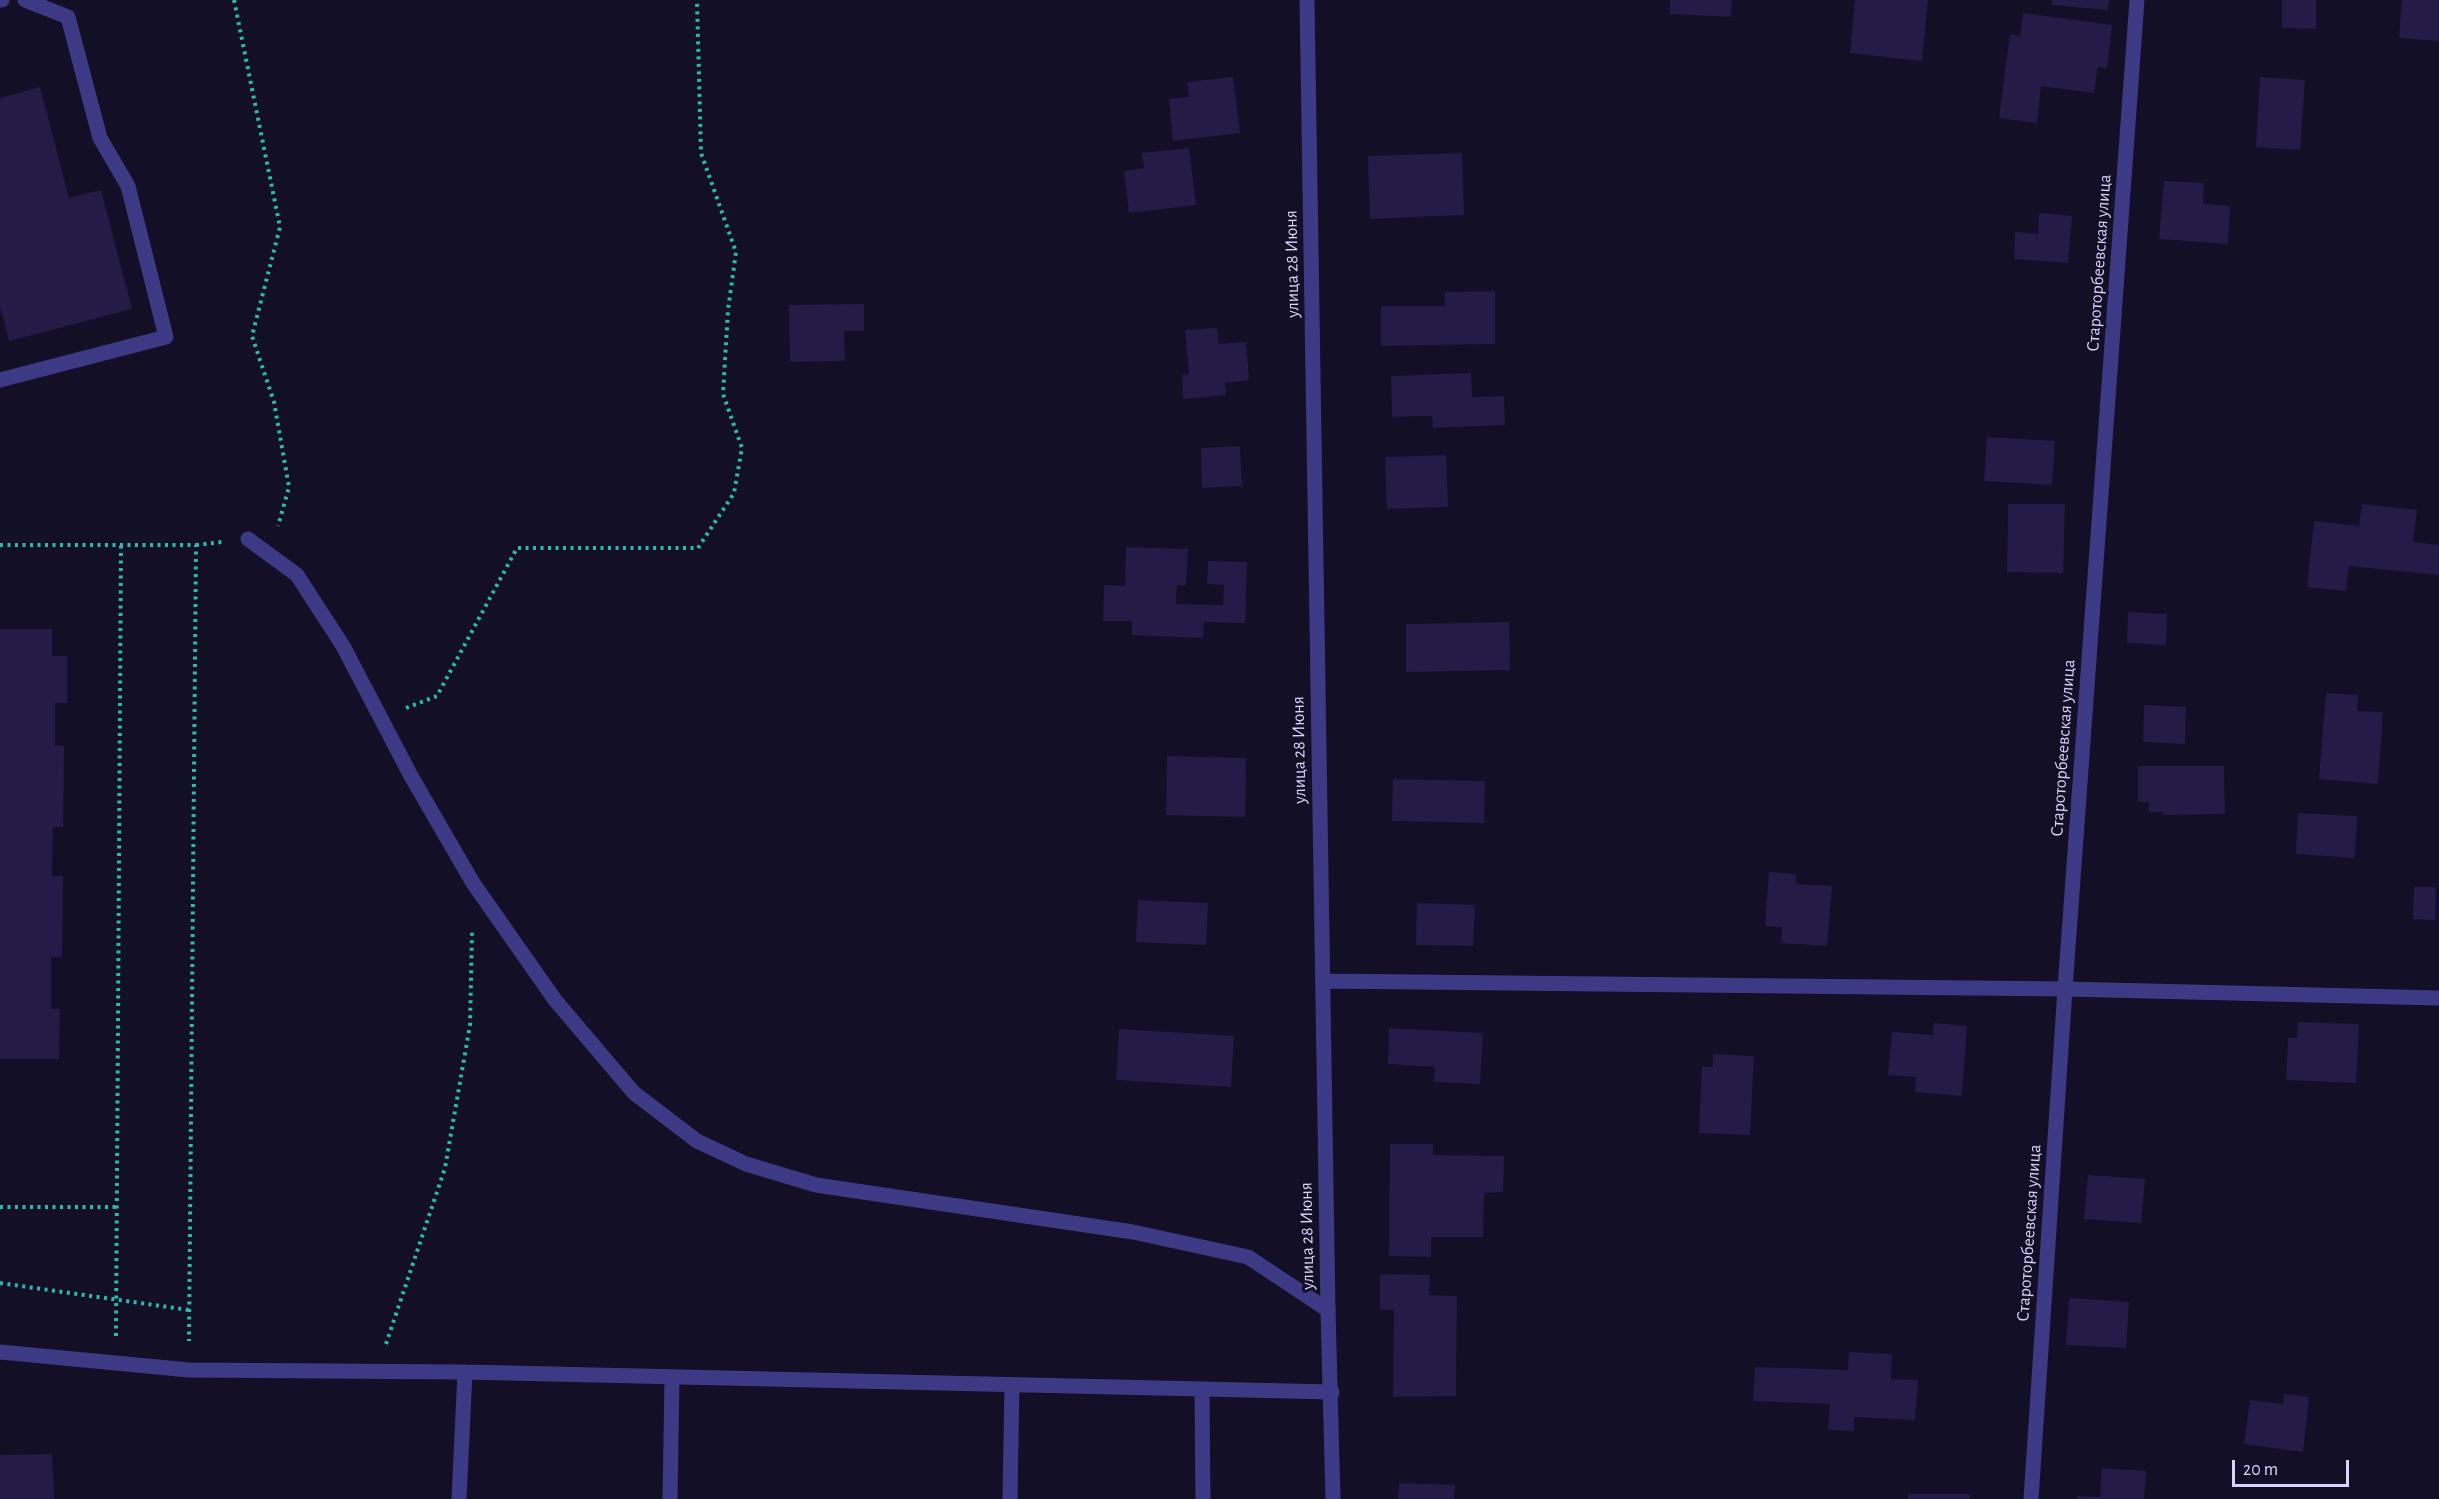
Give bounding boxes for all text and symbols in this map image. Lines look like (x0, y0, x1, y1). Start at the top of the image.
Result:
street label: Староторбеевская улица (2082, 174, 2116, 352)
street label: улица 28 Июня (1280, 210, 1304, 318)
street label: Староторбеевская улица (2046, 659, 2080, 837)
street label: улица 28 Июня (1287, 696, 1311, 804)
street label: Староторбеевская улица (2012, 1144, 2046, 1322)
street label: улица 28 Июня (1295, 1182, 1319, 1290)
scale bar (2235, 1448, 2352, 1486)
text: 20 m (2243, 1461, 2278, 1479)

